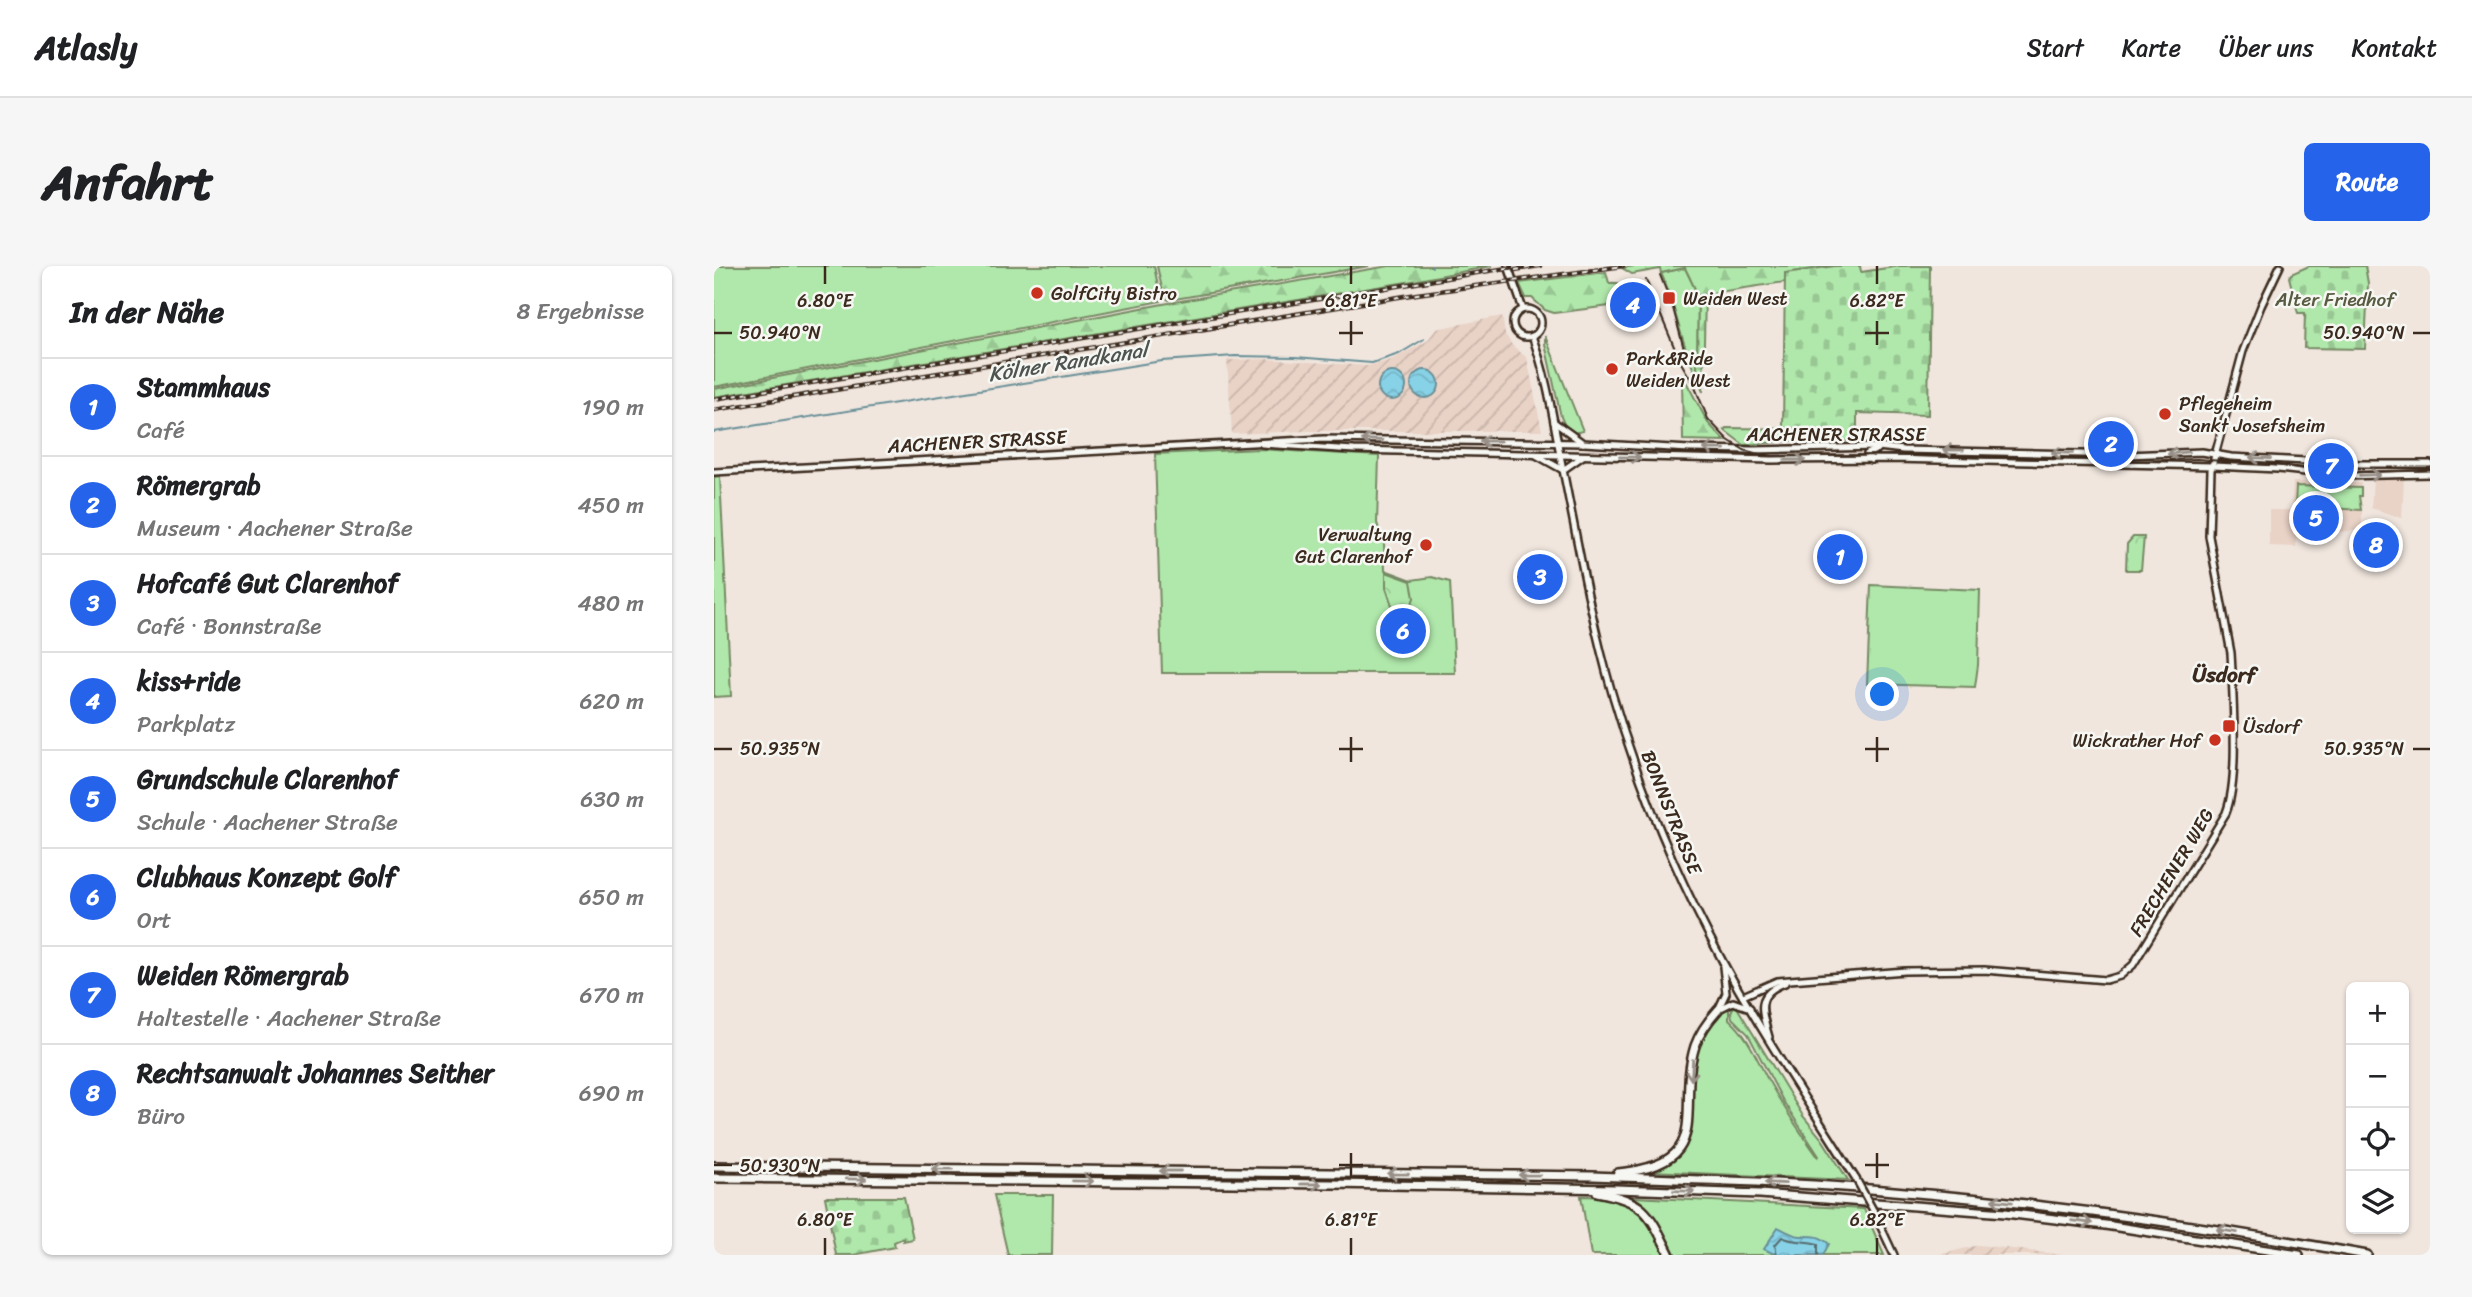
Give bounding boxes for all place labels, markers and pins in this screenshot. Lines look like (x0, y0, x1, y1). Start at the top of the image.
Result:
place label: GolfCity Bistro (1051, 277, 1177, 310)
pin: 4 (1610, 279, 1656, 331)
place label: Weiden West (1683, 282, 1788, 315)
marker: GolfCity Bistro (1029, 285, 1045, 301)
marker: Weiden West (1661, 290, 1677, 306)
place label: Park&Ride Weiden West (1626, 342, 1731, 397)
marker: Park&Ride Weiden West (1604, 361, 1620, 377)
place label: Pflegeheim Sankt Josefsheim (2179, 387, 2325, 442)
marker: Pflegeheim Sankt Josefsheim (2157, 406, 2173, 422)
pin: 2 (2088, 418, 2134, 470)
pin: 7 (2308, 440, 2354, 492)
pin: 5 (2293, 492, 2339, 544)
place label: Verwaltung Gut Clarenhof (1295, 518, 1414, 573)
pin: 8 (2353, 519, 2399, 571)
pin: 1 (1817, 531, 1863, 583)
marker: Verwaltung Gut Clarenhof (1418, 537, 1434, 553)
pin: 3 (1517, 551, 1563, 603)
pin: 6 (1380, 605, 1426, 657)
place label: Üsdorf (2243, 710, 2303, 743)
marker: Üsdorf (2221, 718, 2237, 734)
place label: Wickrather Hof (2073, 724, 2204, 757)
marker: Wickrather Hof (2207, 732, 2223, 748)

